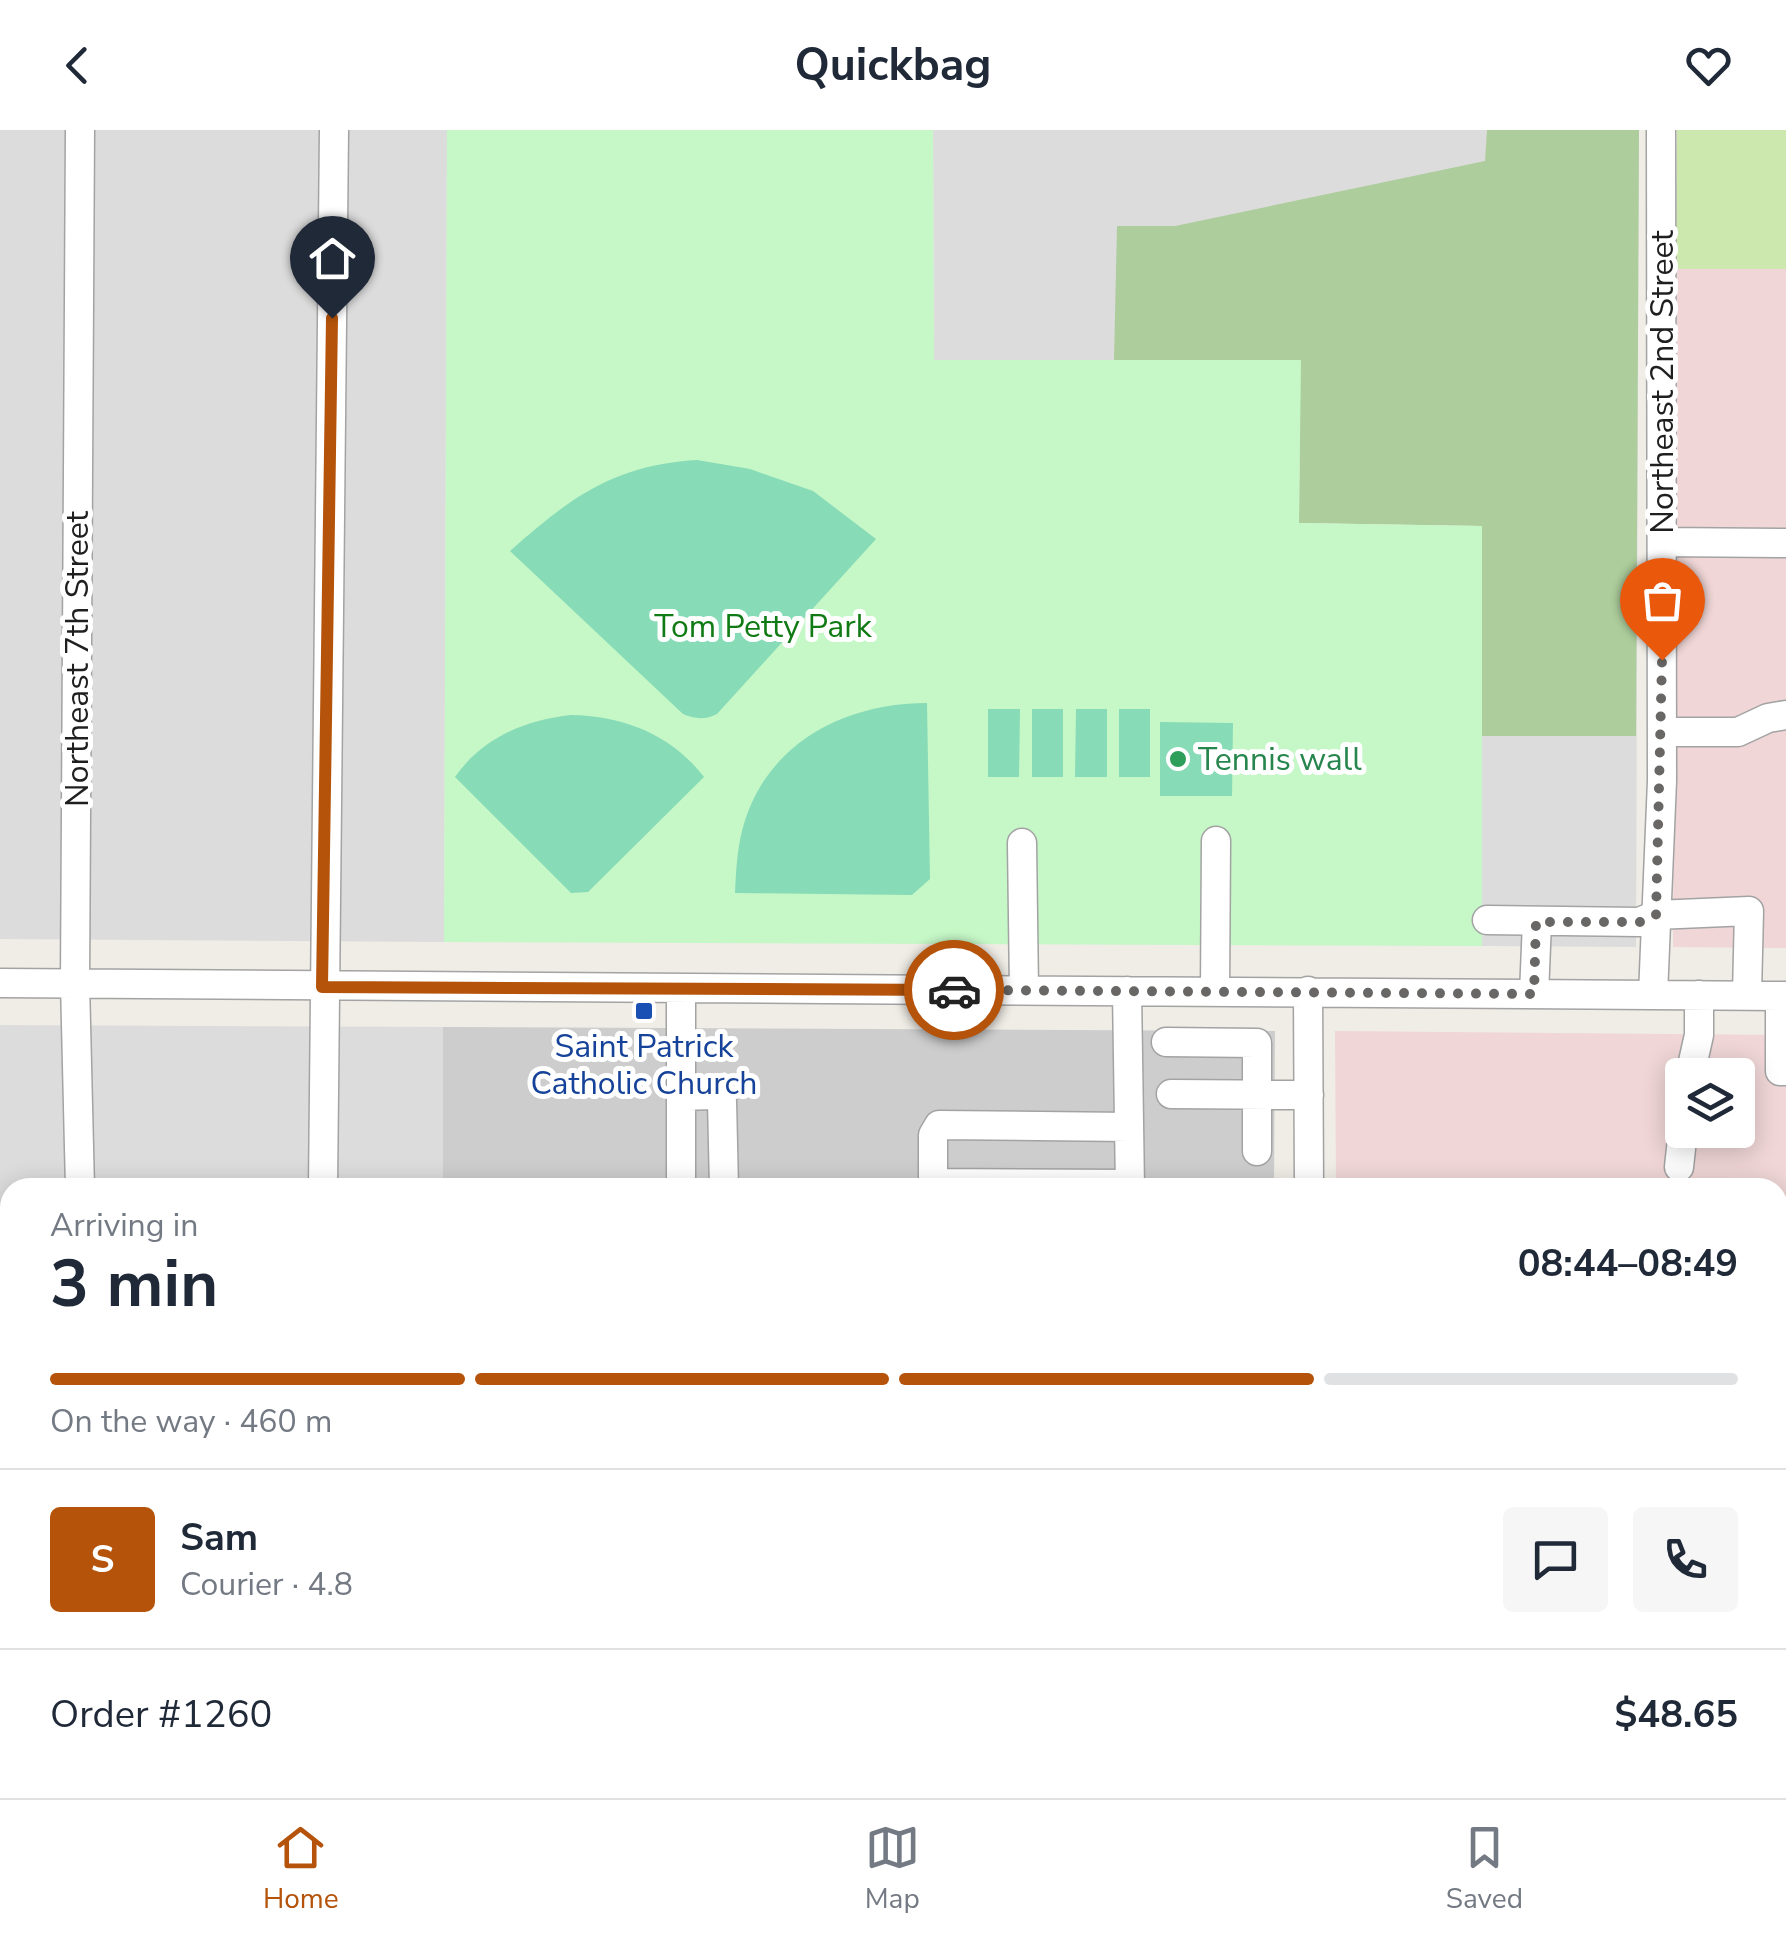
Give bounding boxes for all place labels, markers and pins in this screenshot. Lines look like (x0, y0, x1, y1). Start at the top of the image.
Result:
pin (290, 216, 375, 319)
pin (1620, 558, 1705, 661)
place label: Tennis wall (1198, 738, 1362, 781)
marker: Tennis wall (1167, 748, 1189, 770)
marker: Saint Patrick Catholic Church (633, 1000, 655, 1022)
place label: Saint Patrick Catholic Church (531, 1025, 757, 1105)

